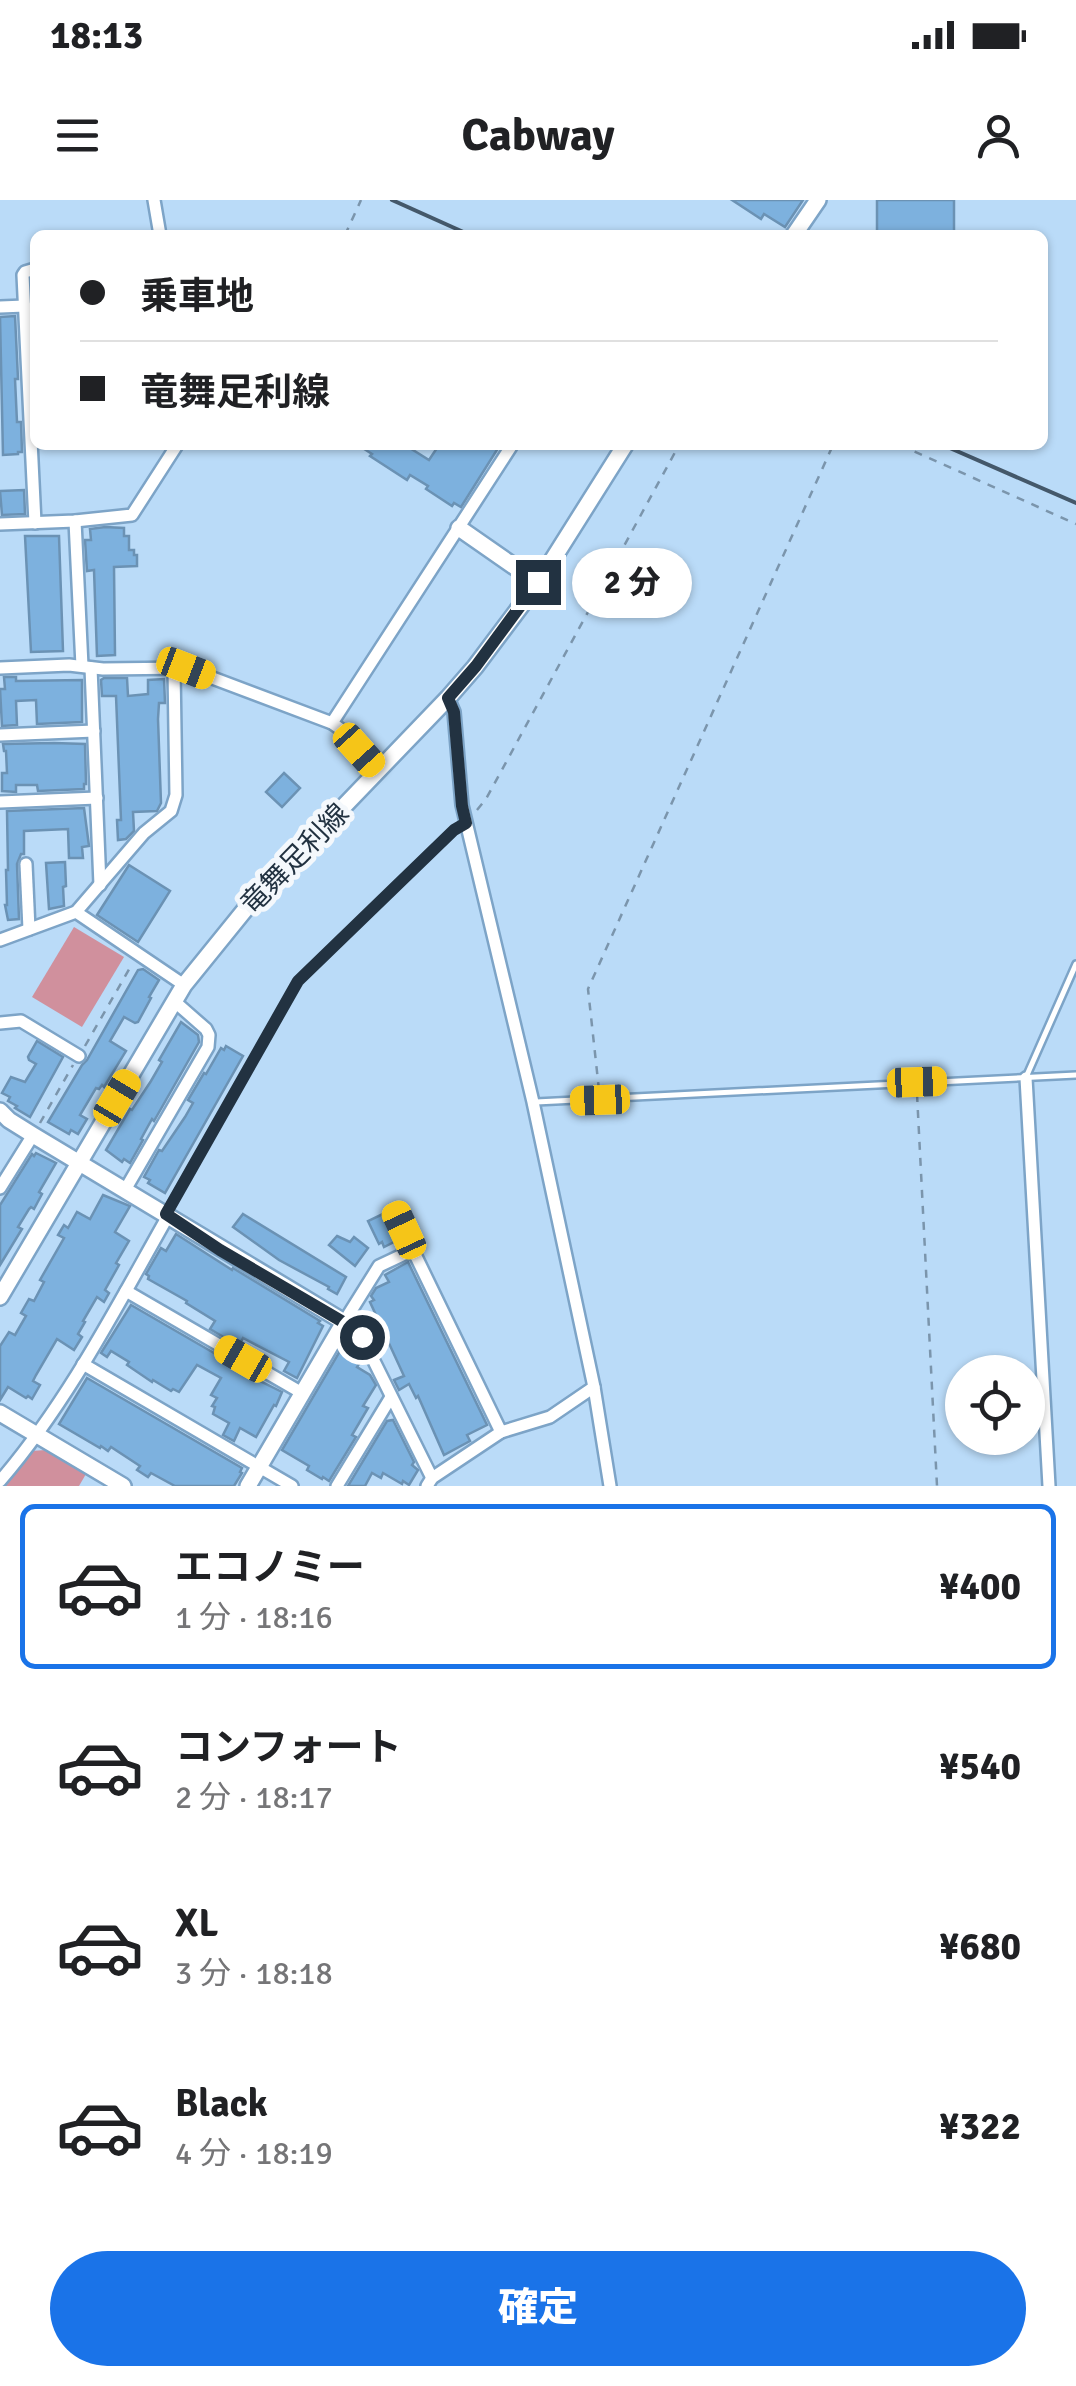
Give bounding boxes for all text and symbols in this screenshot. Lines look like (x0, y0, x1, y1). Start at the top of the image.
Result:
text: 18:13 (50, 12, 143, 59)
icon: menu (50, 108, 105, 163)
text: Cabway (461, 108, 615, 163)
icon: person (971, 108, 1026, 163)
text: 乗車地 (140, 273, 254, 320)
text: 竜舞足利線 (140, 369, 330, 416)
callout: 2 分 (573, 547, 693, 617)
route end (516, 560, 561, 605)
text: 2 分 (604, 563, 660, 602)
car (153, 643, 219, 693)
car (328, 718, 390, 782)
street label: 竜舞足利線 (234, 797, 356, 921)
car (89, 1065, 145, 1131)
car (886, 1066, 948, 1098)
car (569, 1084, 631, 1116)
car (378, 1196, 430, 1264)
route start (340, 1315, 385, 1360)
car (210, 1331, 276, 1387)
map controls (945, 1355, 1045, 1455)
button: locate (945, 1355, 1045, 1455)
icon: car (55, 1542, 145, 1632)
text: エコノミー (175, 1544, 365, 1591)
text: ¥400 (939, 1563, 1021, 1610)
text: 1 分 · 18:16 (175, 1598, 333, 1637)
icon: car (55, 1722, 145, 1812)
text: コンフォート (175, 1724, 402, 1771)
text: ¥540 (939, 1743, 1021, 1790)
text: 2 分 · 18:17 (175, 1778, 333, 1817)
text: XL (175, 1900, 218, 1947)
icon: car (55, 1902, 145, 1992)
text: ¥680 (939, 1923, 1021, 1970)
text: 3 分 · 18:18 (175, 1954, 333, 1993)
text: Black (175, 2080, 268, 2127)
icon: car (55, 2082, 145, 2172)
text: ¥322 (939, 2103, 1021, 2150)
text: 4 分 · 18:19 (175, 2134, 333, 2173)
button: 確定 (50, 2251, 1026, 2366)

